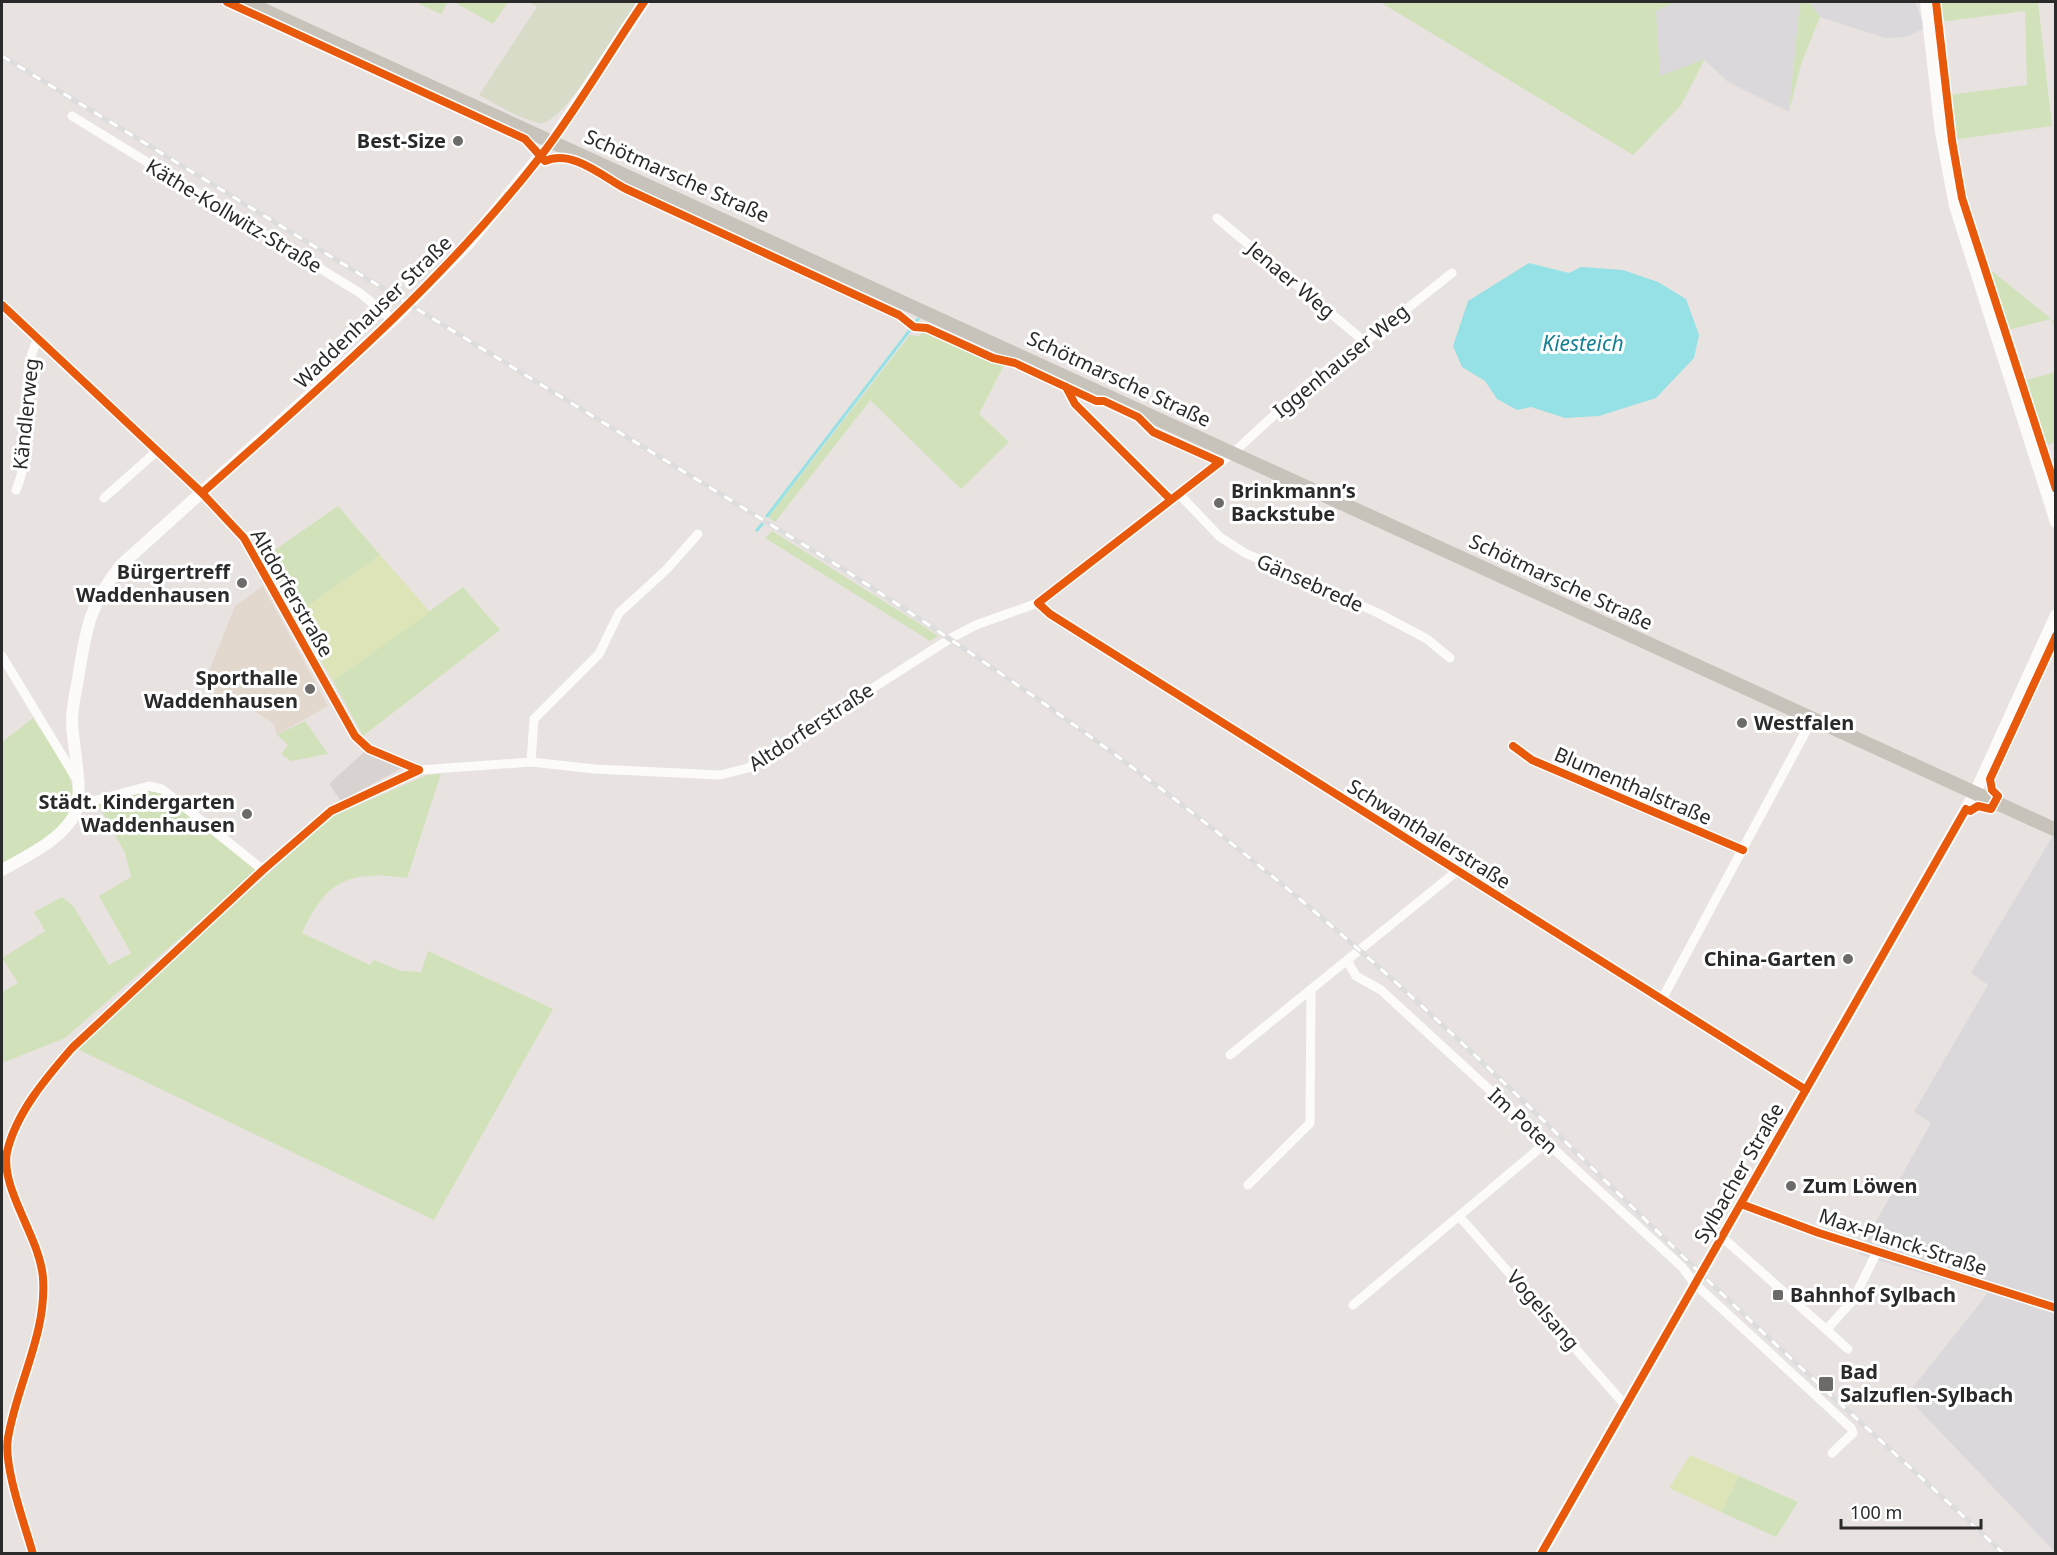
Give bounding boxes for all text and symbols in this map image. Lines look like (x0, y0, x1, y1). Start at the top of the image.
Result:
street label: Schötmarsche Straße (581, 123, 774, 228)
place label: Best-Size (357, 127, 446, 154)
marker: Best-Size (451, 134, 465, 148)
street label: Käthe-Kollwitz-Straße (141, 152, 327, 279)
street label: Waddenhauser Straße (288, 229, 457, 394)
street label: Jenaer Weg (1240, 234, 1341, 324)
street label: Iggenhauser Weg (1267, 298, 1414, 424)
street label: Schötmarsche Straße (1023, 324, 1215, 433)
water label: Kiesteich (1542, 329, 1624, 357)
street label: Kändlerweg (6, 357, 45, 471)
place label: Brinkmann’s Backstube (1231, 477, 1356, 527)
marker: Brinkmann’s Backstube (1212, 496, 1226, 510)
street label: Altdorferstraße (245, 524, 340, 662)
street label: Schötmarsche Straße (1465, 527, 1657, 636)
street label: Gänsebrede (1253, 547, 1368, 618)
place label: Bürgertreff Waddenhausen (76, 558, 232, 608)
marker: Bürgertreff Waddenhausen (235, 576, 249, 590)
place label: Sporthalle Waddenhausen (144, 664, 298, 714)
street label: Altdorferstraße (743, 676, 878, 777)
marker: Sporthalle Waddenhausen (303, 682, 317, 696)
place label: Westfalen (1754, 709, 1854, 736)
marker: Westfalen (1735, 716, 1749, 730)
street label: Blumenthalstraße (1550, 740, 1716, 831)
street label: Schwanthalerstraße (1343, 772, 1516, 895)
place label: Städt. Kindergarten Waddenhausen (38, 788, 235, 838)
marker: Städt. Kindergarten Waddenhausen (240, 807, 254, 821)
place label: China-Garten (1704, 945, 1836, 972)
marker: China-Garten (1841, 952, 1855, 966)
street label: Im Poten (1483, 1082, 1564, 1160)
street label: Sylbacher Straße (1687, 1098, 1790, 1248)
place label: Zum Löwen (1803, 1172, 1918, 1199)
marker: Zum Löwen (1784, 1179, 1798, 1193)
street label: Max-Planck-Straße (1816, 1202, 1991, 1281)
street label: Vogelsang (1501, 1264, 1586, 1355)
place label: Bahnhof Sylbach (1790, 1281, 1956, 1308)
marker: Bahnhof Sylbach (1771, 1288, 1785, 1302)
place label: Bad Salzuflen-Sylbach (1840, 1358, 2013, 1408)
marker: Bad Salzuflen-Sylbach (1817, 1375, 1835, 1393)
scale bar (1841, 1492, 1980, 1530)
text: 100 m (1850, 1500, 1902, 1524)

